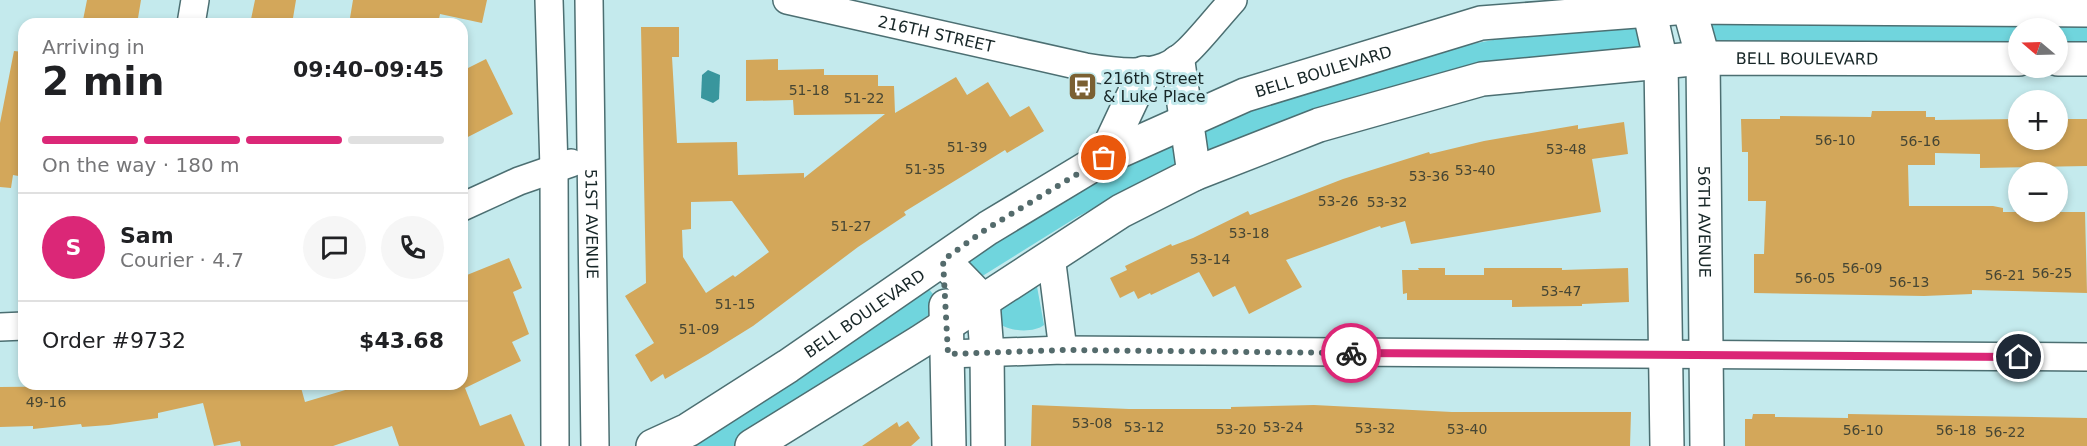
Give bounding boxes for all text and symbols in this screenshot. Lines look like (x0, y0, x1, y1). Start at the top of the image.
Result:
street label: 216TH STREET (876, 11, 996, 56)
north arrow (2008, 18, 2068, 78)
map controls (2008, 18, 2068, 222)
text: Arriving in (42, 35, 145, 59)
street label: BELL BOULEVARD (1252, 41, 1394, 101)
street label: BELL BOULEVARD (1736, 49, 1878, 68)
text: 09:40–09:45 (293, 57, 444, 82)
text: 2 min (42, 59, 164, 104)
place label: 216th Street & Luke Place (1103, 69, 1206, 106)
bus stop icon: 216th Street & Luke Place (1066, 71, 1098, 103)
house number: 51-18 (789, 82, 829, 98)
house number: 51-22 (844, 90, 884, 106)
button: + (2008, 90, 2068, 150)
pin (1078, 132, 1129, 183)
house number: 56-10 (1815, 132, 1855, 148)
house number: 56-16 (1900, 133, 1940, 149)
house number: 51-39 (947, 139, 987, 155)
icon: bag (1087, 141, 1120, 174)
house number: 53-48 (1546, 141, 1586, 157)
text: On the way · 180 m (42, 153, 240, 177)
house number: 51-35 (905, 161, 945, 177)
house number: 53-40 (1455, 162, 1495, 178)
button: − (2008, 162, 2068, 222)
street label: 56TH AVENUE (1695, 166, 1715, 278)
house number: 53-36 (1409, 168, 1449, 184)
street label: 51ST AVENUE (582, 169, 602, 279)
house number: 53-26 (1318, 193, 1358, 209)
house number: 53-32 (1367, 194, 1407, 210)
button: chat (303, 216, 366, 279)
button: phone (381, 216, 444, 279)
house number: 51-27 (831, 218, 871, 234)
text: Sam (120, 223, 174, 248)
house number: 53-18 (1229, 225, 1269, 241)
text: S (66, 235, 81, 260)
text: Courier · 4.7 (120, 248, 244, 272)
house number: 53-14 (1190, 251, 1230, 267)
house number: 56-09 (1842, 260, 1882, 276)
street label: BELL BOULEVARD (800, 265, 928, 362)
house number: 56-25 (2032, 265, 2072, 281)
house number: 56-21 (1985, 267, 2025, 283)
house number: 56-05 (1795, 270, 1835, 286)
house number: 56-13 (1889, 274, 1929, 290)
house number: 53-47 (1541, 283, 1581, 299)
house number: 51-15 (715, 296, 755, 312)
house number: 51-09 (679, 321, 719, 337)
courier (1321, 323, 1381, 383)
text: Order #9732 (42, 328, 186, 353)
text: $43.68 (359, 328, 444, 353)
pin (1993, 331, 2044, 382)
icon: bike (1335, 337, 1368, 370)
icon: home (2002, 340, 2035, 373)
house number: 49-16 (26, 394, 66, 410)
house number: 53-08 (1072, 415, 1112, 431)
house number: 53-12 (1124, 419, 1164, 435)
house number: 53-24 (1263, 419, 1303, 435)
house number: 53-32 (1355, 420, 1395, 436)
house number: 53-20 (1216, 421, 1256, 437)
house number: 53-40 (1447, 421, 1487, 437)
house number: 56-10 (1843, 422, 1883, 438)
house number: 56-18 (1936, 422, 1976, 438)
house number: 56-22 (1985, 424, 2025, 440)

